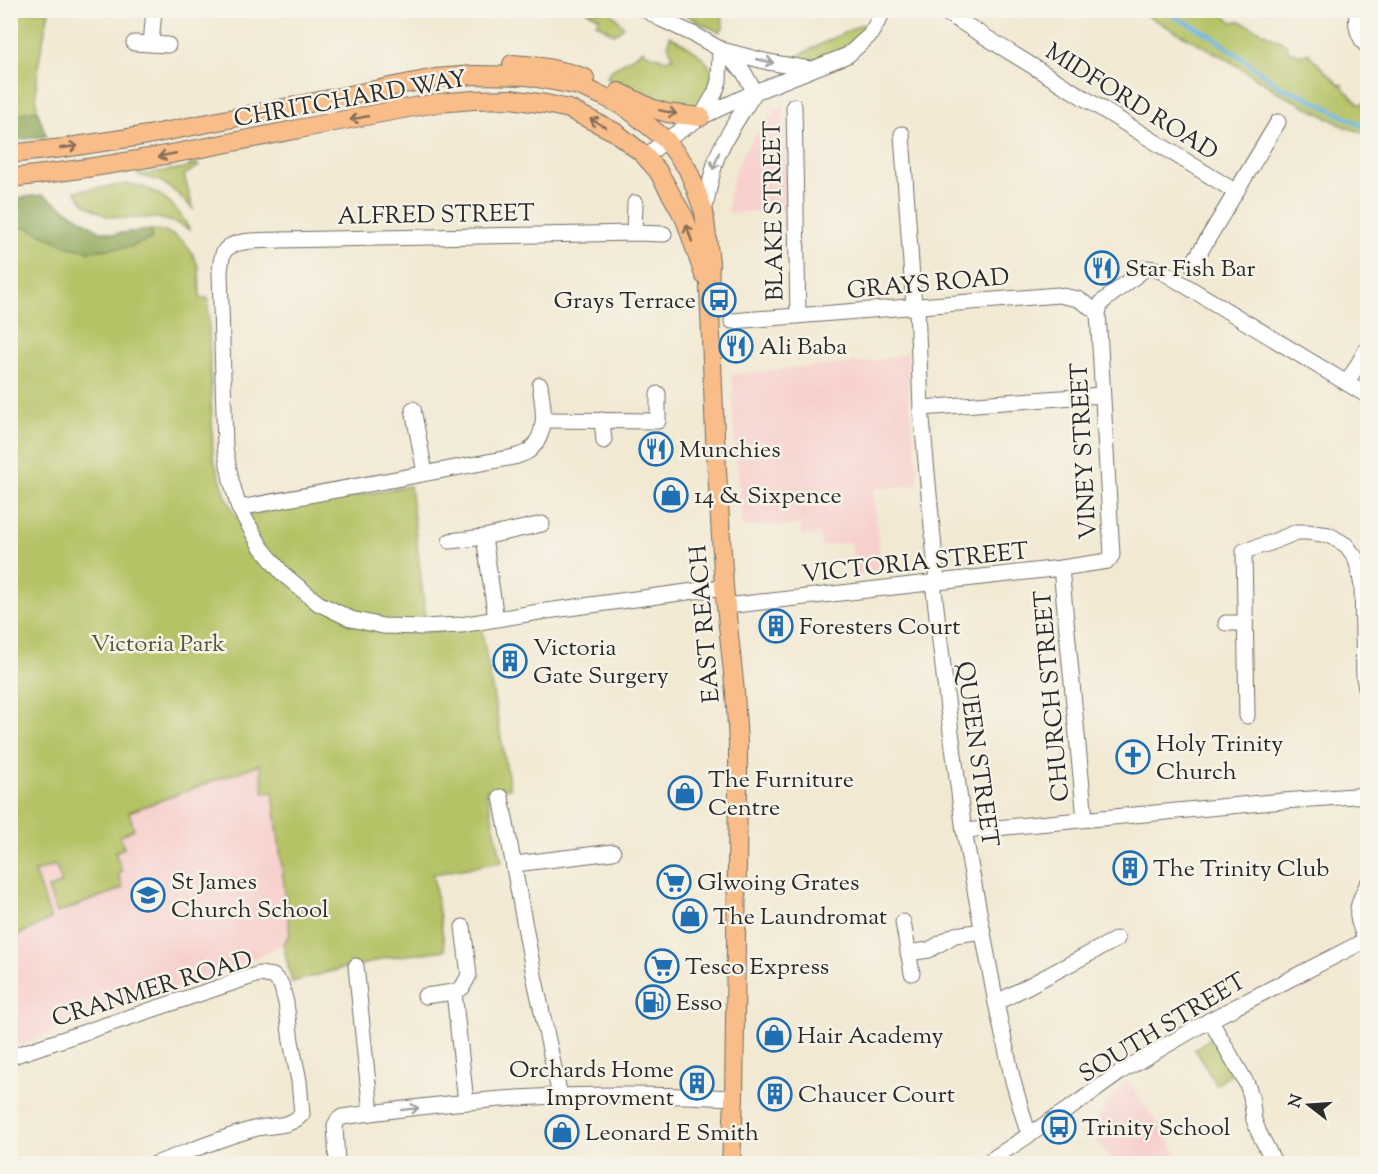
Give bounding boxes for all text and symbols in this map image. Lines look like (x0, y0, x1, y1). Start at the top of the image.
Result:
street label: MIDFORD ROAD (1038, 36, 1224, 170)
one-way arrow (756, 56, 775, 68)
street label: CHRITCHARD WAY (231, 63, 469, 137)
one-way arrow (658, 107, 677, 118)
one-way arrow (349, 113, 369, 124)
one-way arrow (590, 117, 608, 128)
street label: BLAKE STREET (756, 120, 794, 301)
one-way arrow (58, 141, 78, 152)
one-way arrow (158, 150, 178, 161)
one-way arrow (710, 152, 721, 170)
street label: ALFRED STREET (337, 197, 535, 235)
one-way arrow (683, 224, 694, 243)
restaurant icon: Star Fish Bar (1084, 250, 1120, 286)
place label: Star Fish Bar (1125, 253, 1256, 287)
street label: GRAYS ROAD (846, 261, 1011, 309)
bus stop icon: Grays Terrace (701, 282, 737, 318)
place label: Grays Terrace (553, 285, 696, 319)
restaurant icon: Ali Baba (718, 328, 754, 364)
place label: Ali Baba (759, 331, 847, 365)
street label: VINEY STREET (1063, 361, 1107, 540)
restaurant icon: Munchies (638, 431, 674, 467)
place label: Munchies (679, 434, 781, 468)
shop icon: 14 & Sixpence (653, 477, 689, 513)
place label: 14 & Sixpence (694, 480, 842, 514)
street label: VICTORIA STREET (800, 535, 1030, 593)
street label: EAST REACH (682, 543, 730, 704)
street label: CHURCH STREET (1027, 589, 1079, 803)
building icon: Foresters Court (758, 608, 794, 644)
place label: Foresters Court (799, 611, 960, 645)
park label: Victoria Park (91, 628, 225, 662)
place label: Victoria Gate Surgery (533, 632, 669, 694)
building icon: Victoria Gate Surgery (492, 643, 528, 679)
street label: QUEEN STREET (946, 659, 1006, 849)
place label: Holy Trinity Church (1156, 728, 1283, 790)
church icon: Holy Trinity Church (1115, 739, 1151, 775)
place label: The Furniture Centre (708, 764, 854, 826)
shop icon: The Furniture Centre (667, 775, 703, 811)
building icon: The Trinity Club (1112, 850, 1148, 886)
place label: The Trinity Club (1153, 853, 1329, 887)
supermarket icon: Glwoing Grates (656, 864, 692, 900)
place label: St James Church School (171, 866, 329, 928)
place label: Glwoing Grates (697, 867, 859, 901)
school or university icon: St James Church School (130, 877, 166, 913)
shop icon: The Laundromat (672, 898, 708, 934)
place label: The Laundromat (713, 901, 887, 935)
street label: CRANMER ROAD (48, 943, 257, 1037)
supermarket icon: Tesco Express (644, 948, 680, 984)
place label: Tesco Express (685, 951, 829, 985)
street label: SOUTH STREET (1073, 965, 1253, 1092)
fuel station icon: Esso (635, 984, 671, 1020)
place label: Esso (676, 987, 723, 1021)
shop icon: Hair Academy (756, 1017, 792, 1053)
place label: Hair Academy (797, 1020, 943, 1054)
place label: Orchards Home Improvment (509, 1054, 674, 1116)
building icon: Orchards Home Improvment (679, 1065, 715, 1101)
north arrow (1279, 1075, 1339, 1135)
building icon: Chaucer Court (757, 1076, 793, 1112)
place label: Chaucer Court (798, 1079, 955, 1113)
text: N (1284, 1092, 1310, 1111)
one-way arrow (399, 1103, 419, 1114)
bus stop icon: Trinity School (1041, 1109, 1077, 1145)
place label: Trinity School (1082, 1112, 1231, 1146)
shop icon: Leonard E Smith (544, 1114, 580, 1150)
place label: Leonard E Smith (585, 1117, 759, 1151)

